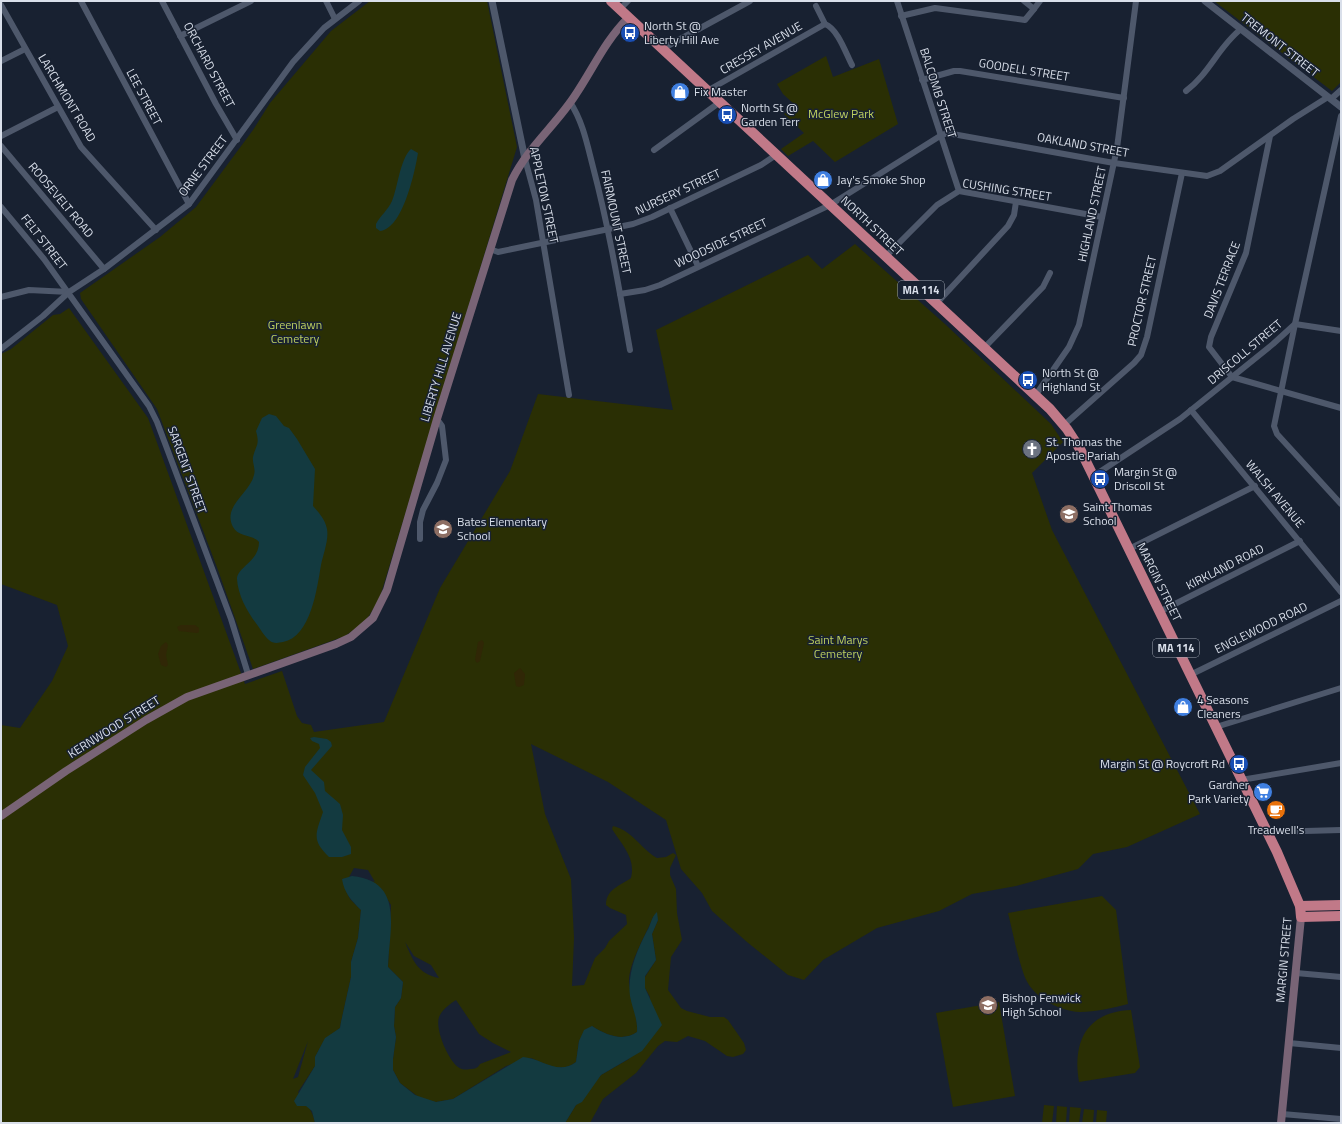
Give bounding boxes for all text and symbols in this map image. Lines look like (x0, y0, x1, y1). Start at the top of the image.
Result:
street label: TREMONT STREET (1237, 8, 1324, 82)
place label: North St @ Liberty Hill Ave (644, 16, 719, 49)
street label: CRESSEY AVENUE (716, 16, 806, 79)
street label: ORCHARD STREET (179, 19, 240, 112)
bus stop icon: North St @ Liberty Hill Ave (619, 22, 641, 44)
street label: BALCOMB STREET (915, 45, 962, 141)
street label: LARCHMONT ROAD (34, 50, 101, 146)
street label: GOODELL STREET (977, 53, 1071, 86)
street label: LEE STREET (122, 65, 168, 129)
shop icon: Fix Master (669, 81, 691, 103)
place label: Fix Master (694, 82, 747, 101)
place label: North St @ Garden Terr (741, 98, 799, 131)
bus stop icon: North St @ Garden Terr (716, 104, 738, 126)
park label: McGlew Park (808, 104, 874, 123)
street label: OAKLAND STREET (1036, 127, 1131, 162)
street label: ORNE STREET (173, 130, 232, 200)
street label: APPLETON STREET (525, 145, 564, 246)
street label: ROOSEVELT ROAD (24, 158, 99, 242)
street label: NURSERY STREET (632, 163, 724, 220)
street label: HIGHLAND STREET (1072, 163, 1111, 264)
street label: FAIRMOUNT STREET (596, 168, 637, 276)
shop icon: Jay's Smoke Shop (812, 169, 834, 191)
place label: Jay's Smoke Shop (837, 170, 926, 189)
street label: CUSHING STREET (961, 173, 1054, 206)
street label: NORTH STREET (837, 191, 909, 260)
street label: FELT STREET (16, 210, 73, 274)
street label: WOODSIDE STREET (671, 212, 771, 272)
street label: DAVIS TERRACE (1198, 238, 1245, 321)
street label: PROCTOR STREET (1122, 253, 1161, 348)
road number: MA 114 (898, 281, 944, 299)
street label: LIBERTY HILL AVENUE (415, 309, 466, 424)
street label: DRISCOLL STREET (1203, 314, 1287, 389)
park label: Greenlawn Cemetery (268, 315, 322, 348)
place label: North St @ Highland St (1042, 363, 1101, 396)
bus stop icon: North St @ Highland St (1017, 369, 1039, 391)
street label: SARGENT STREET (163, 423, 212, 517)
place label: St. Thomas the Apostle Pariah (1046, 432, 1122, 465)
church icon: St. Thomas the Apostle Pariah (1021, 438, 1043, 460)
street label: WALSH AVENUE (1241, 456, 1310, 532)
place label: Margin St @ Driscoll St (1114, 462, 1177, 495)
bus stop icon: Margin St @ Driscoll St (1089, 468, 1111, 490)
place label: Saint Thomas School (1083, 497, 1153, 530)
school or university icon: Saint Thomas School (1058, 503, 1080, 525)
place label: Bates Elementary School (457, 512, 547, 545)
school or university icon: Bates Elementary School (432, 518, 454, 540)
street label: MARGIN STREET (1132, 539, 1187, 625)
street label: KIRKLAND ROAD (1182, 539, 1267, 594)
street label: ENGLEWOOD ROAD (1211, 597, 1311, 658)
park label: Saint Marys Cemetery (808, 630, 868, 663)
road number: MA 114 (1153, 639, 1199, 657)
street label: KERNWOOD STREET (64, 690, 164, 763)
place label: 4 Seasons Cleaners (1197, 690, 1249, 723)
shop icon: 4 Seasons Cleaners (1172, 696, 1194, 718)
bus stop icon: Margin St @ Roycroft Rd (1228, 753, 1250, 775)
place label: Margin St @ Roycroft Rd (1100, 754, 1225, 773)
place label: Gardner Park Variety (1188, 775, 1249, 808)
supermarket icon: Gardner Park Variety (1252, 781, 1274, 803)
cafe icon: Treadwell's (1265, 799, 1287, 821)
place label: Treadwell's (1248, 820, 1305, 839)
street label: MARGIN STREET (1270, 916, 1297, 1003)
place label: Bishop Fenwick High School (1002, 988, 1081, 1021)
school or university icon: Bishop Fenwick High School (977, 994, 999, 1016)

